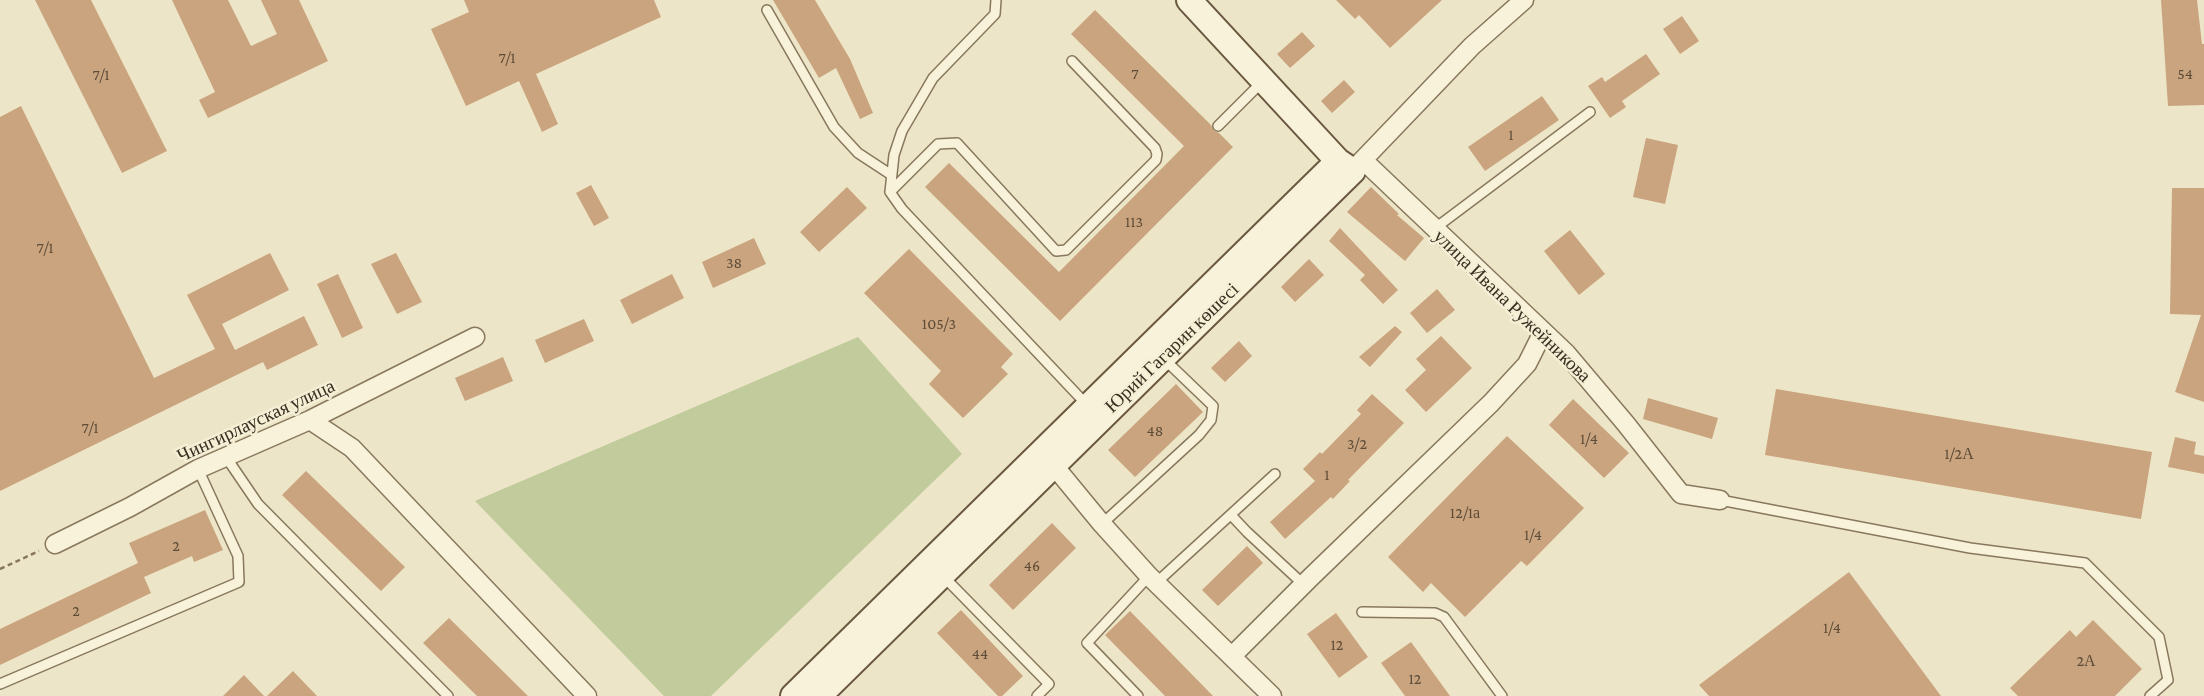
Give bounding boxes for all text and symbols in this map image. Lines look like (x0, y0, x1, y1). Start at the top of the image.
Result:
house number: 7/1 (498, 48, 516, 68)
house number: 7 (1131, 64, 1139, 84)
house number: 54 (2177, 64, 2193, 84)
house number: 7/1 (92, 65, 110, 85)
house number: 1 (1508, 125, 1514, 145)
house number: 113 (1125, 212, 1143, 232)
street label: улица Ивана Ружейникова (1429, 225, 1595, 387)
house number: 7/1 (36, 238, 54, 258)
house number: 38 (726, 253, 742, 273)
street label: Юрий Гагарин көшесі (1100, 278, 1244, 418)
house number: 105/3 (922, 314, 956, 334)
street label: Чингирлауская улица (174, 374, 338, 468)
house number: 7/1 (81, 418, 99, 438)
house number: 48 (1147, 421, 1163, 441)
house number: 1/4 (1580, 429, 1598, 449)
house number: 3/2 (1347, 434, 1367, 454)
house number: 1/2А (1944, 444, 1974, 464)
house number: 1 (1324, 465, 1330, 485)
house number: 12/1а (1450, 503, 1480, 523)
house number: 1/4 (1524, 525, 1542, 545)
house number: 2 (172, 536, 180, 556)
house number: 46 (1024, 556, 1040, 576)
house number: 2 (72, 601, 80, 621)
house number: 1/4 (1823, 618, 1841, 638)
house number: 12 (1331, 635, 1343, 655)
house number: 44 (972, 644, 988, 664)
house number: 2А (2076, 651, 2096, 671)
house number: 12 (1409, 669, 1421, 689)

